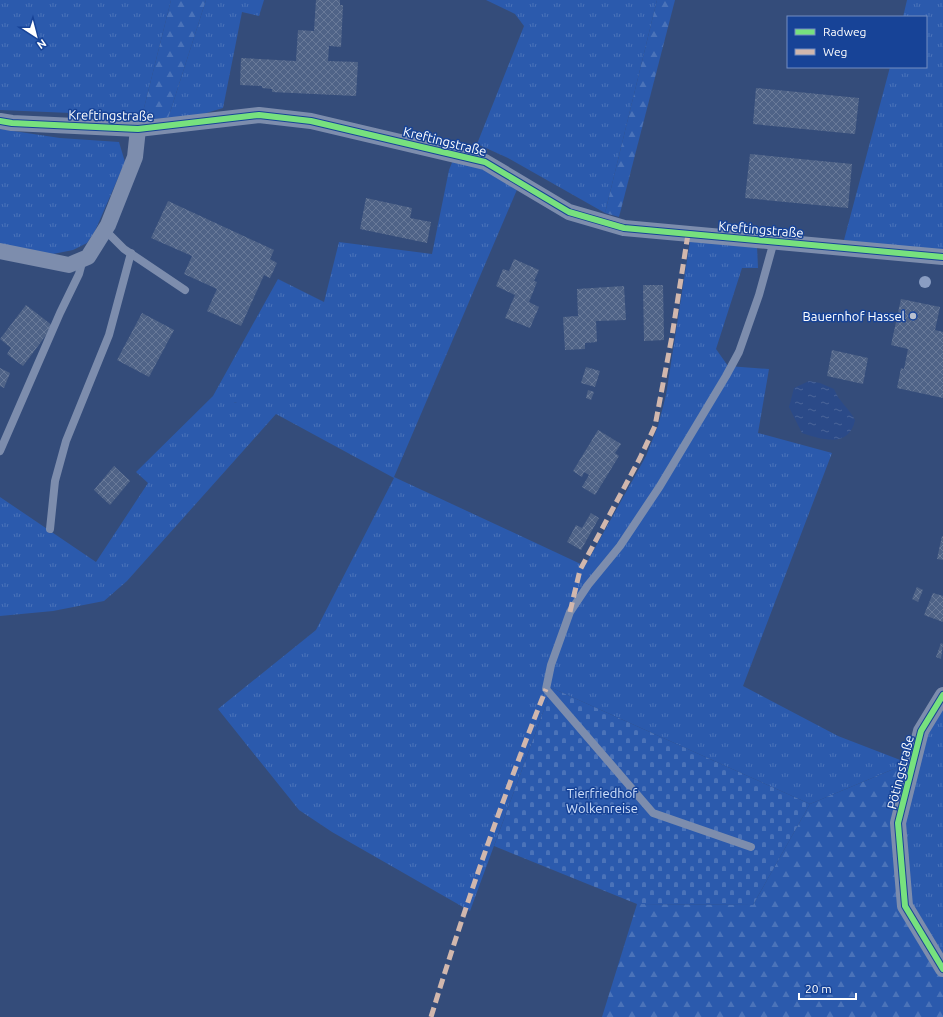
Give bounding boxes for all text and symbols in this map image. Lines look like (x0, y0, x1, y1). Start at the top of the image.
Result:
north arrow (16, 16, 56, 56)
legend (787, 16, 927, 68)
text: Radweg (823, 25, 866, 38)
text: N (35, 37, 49, 51)
text: Weg (823, 45, 847, 58)
street label: Kreftingstraße (68, 107, 154, 123)
street label: Kreftingstraße (402, 124, 488, 158)
street label: Kreftingstraße (718, 218, 804, 240)
place label: Bauernhof Hassel (803, 309, 906, 323)
marker: Bauernhof Hassel (908, 311, 918, 321)
street label: Pötingstraße (884, 734, 916, 810)
park label: Tierfriedhof Wolkenreise (566, 786, 638, 815)
scale bar (799, 975, 856, 1001)
text: 20 m (805, 982, 832, 995)

